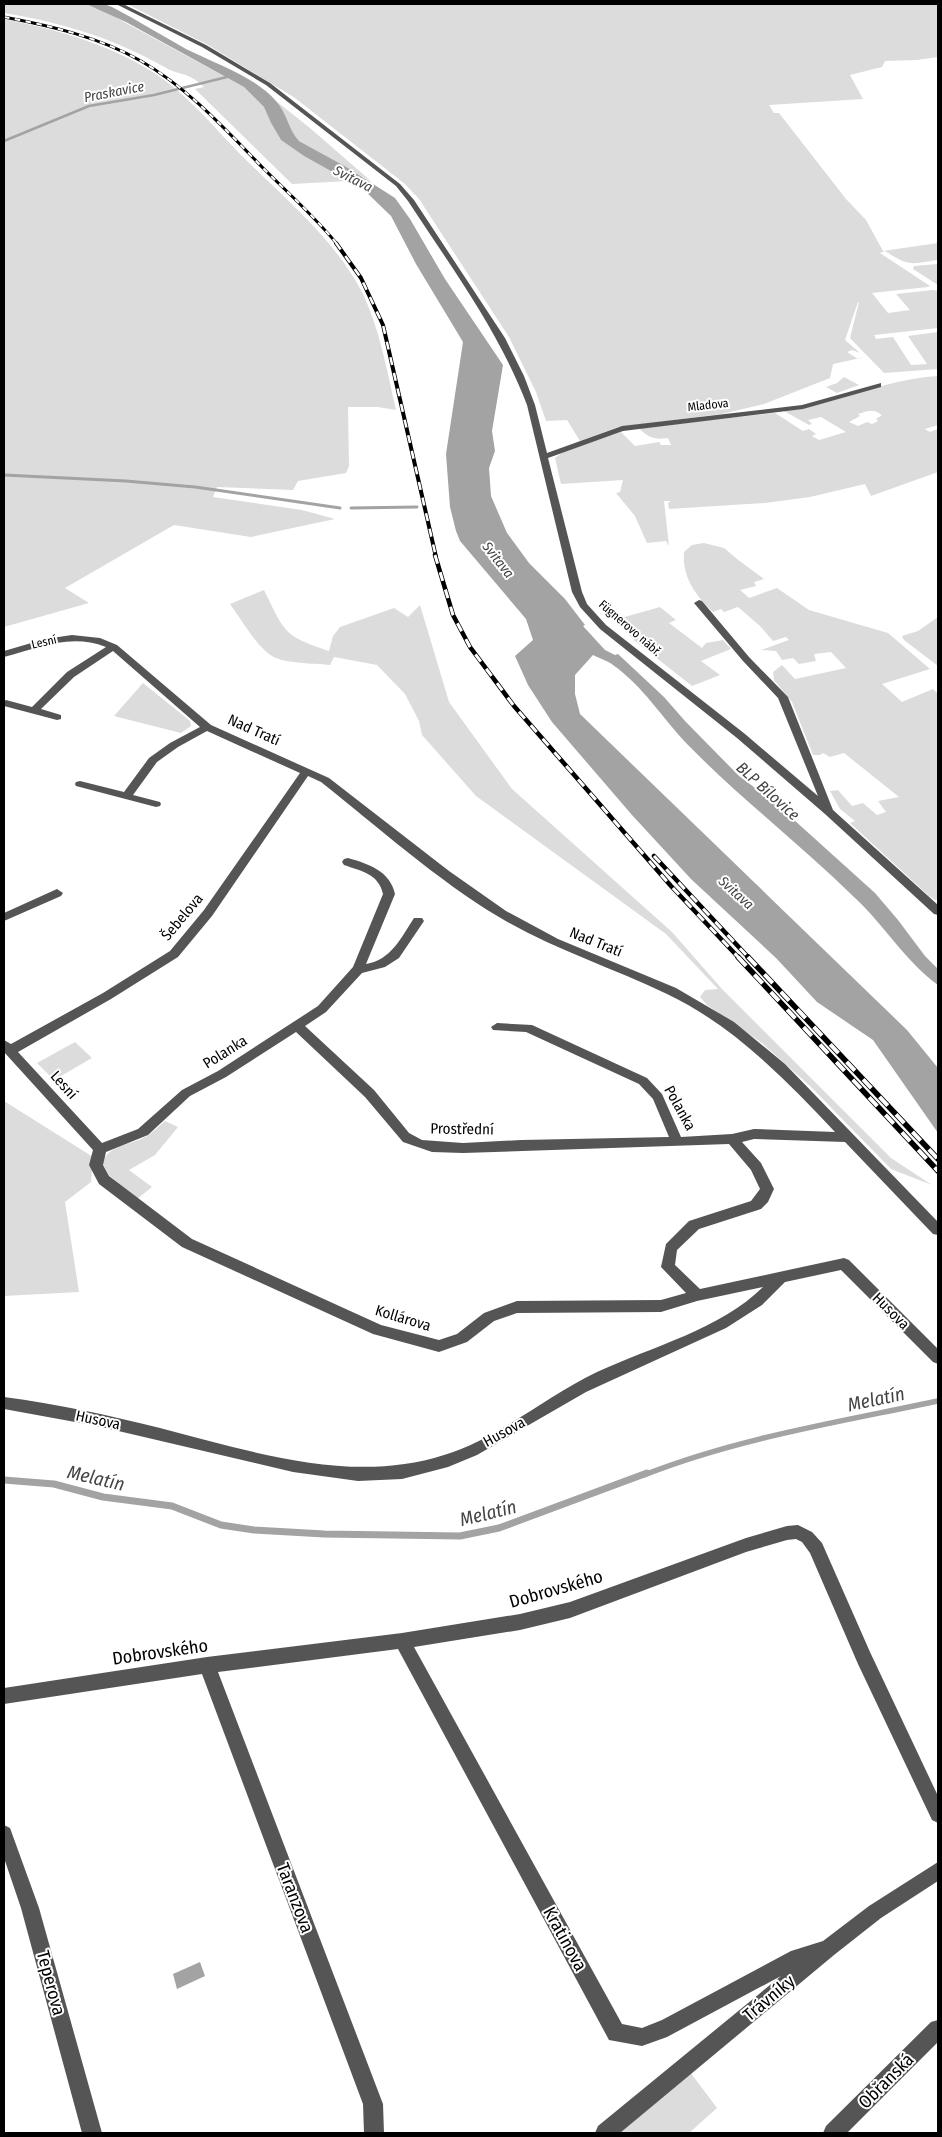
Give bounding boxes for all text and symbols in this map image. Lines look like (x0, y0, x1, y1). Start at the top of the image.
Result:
water label: Praskavice (83, 78, 146, 106)
water label: Svitava (330, 162, 375, 196)
street label: Mladova (687, 396, 729, 414)
water label: Svitava (478, 538, 517, 582)
street label: Fügnerovo nábř. (596, 597, 664, 659)
street label: Lesní (30, 632, 58, 652)
street label: Nad Tratí (225, 711, 283, 750)
water label: BLP Bílovice (733, 758, 804, 825)
water label: Svitava (714, 872, 757, 913)
street label: Šebelova (157, 890, 207, 944)
street label: Nad Tratí (567, 923, 625, 961)
street label: Polanka (200, 1032, 250, 1072)
street label: Lesní (47, 1067, 81, 1103)
street label: Polanka (660, 1082, 700, 1134)
street label: Prostřední (430, 1119, 494, 1139)
street label: Husova (869, 1289, 913, 1333)
street label: Kollárova (373, 1301, 433, 1335)
water label: Melatín (845, 1382, 907, 1416)
street label: Husova (74, 1407, 122, 1433)
street label: Husova (480, 1413, 528, 1451)
water label: Melatín (65, 1460, 127, 1496)
water label: Melatín (457, 1495, 519, 1531)
street label: Dobrovského (507, 1565, 605, 1613)
street label: Dobrovského (111, 1634, 209, 1670)
street label: Taranzova (272, 1860, 318, 1936)
street label: Kratinova (538, 1903, 592, 1975)
street label: Teperova (32, 1948, 70, 2018)
street label: Trávníky (739, 1970, 799, 2026)
street label: Obřanská (854, 2049, 918, 2113)

